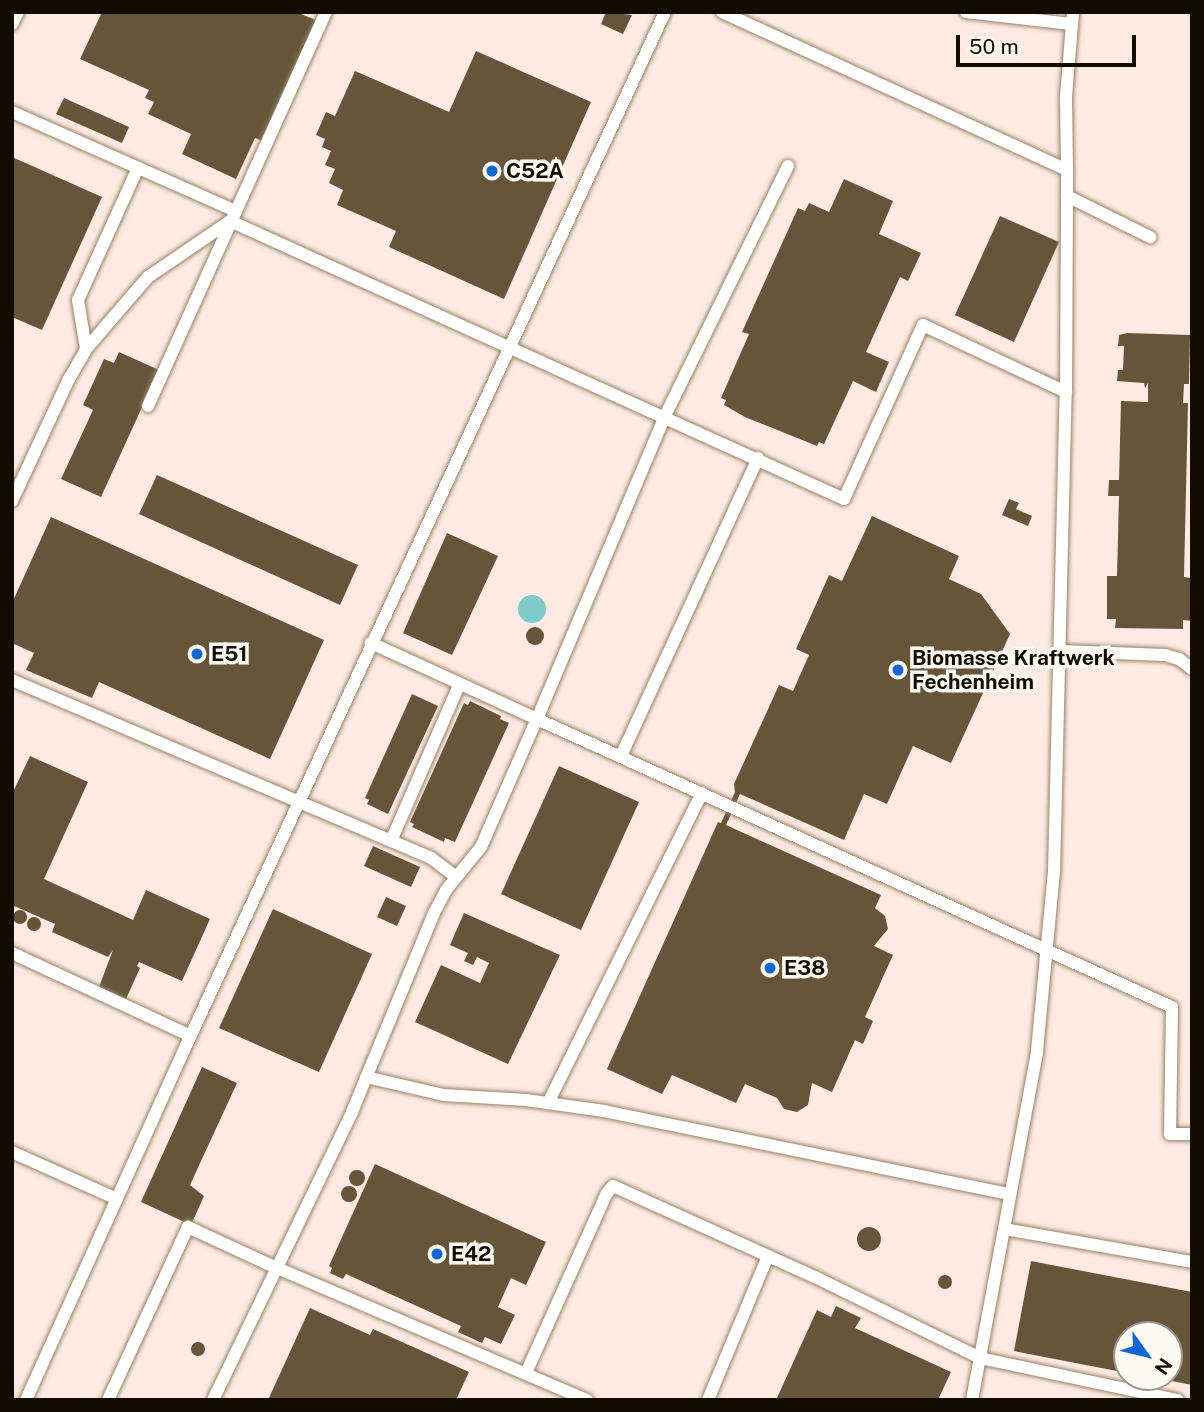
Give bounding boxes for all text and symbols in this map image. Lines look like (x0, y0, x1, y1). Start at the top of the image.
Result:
scale bar (959, 21, 1139, 65)
text: 50 m (969, 34, 1019, 59)
place label: C52A (506, 158, 564, 184)
marker: C52A (484, 163, 500, 179)
place label: E51 (211, 641, 247, 667)
place label: Biomasse Kraftwerk Fechenheim (912, 645, 1115, 695)
marker: E51 (189, 646, 205, 662)
marker: Biomasse Kraftwerk Fechenheim (890, 662, 906, 678)
place label: E38 (784, 955, 825, 981)
marker: E38 (762, 960, 778, 976)
place label: E42 (451, 1241, 491, 1267)
marker: E42 (429, 1246, 445, 1262)
north arrow (1113, 1321, 1183, 1391)
text: N (1150, 1354, 1177, 1379)

